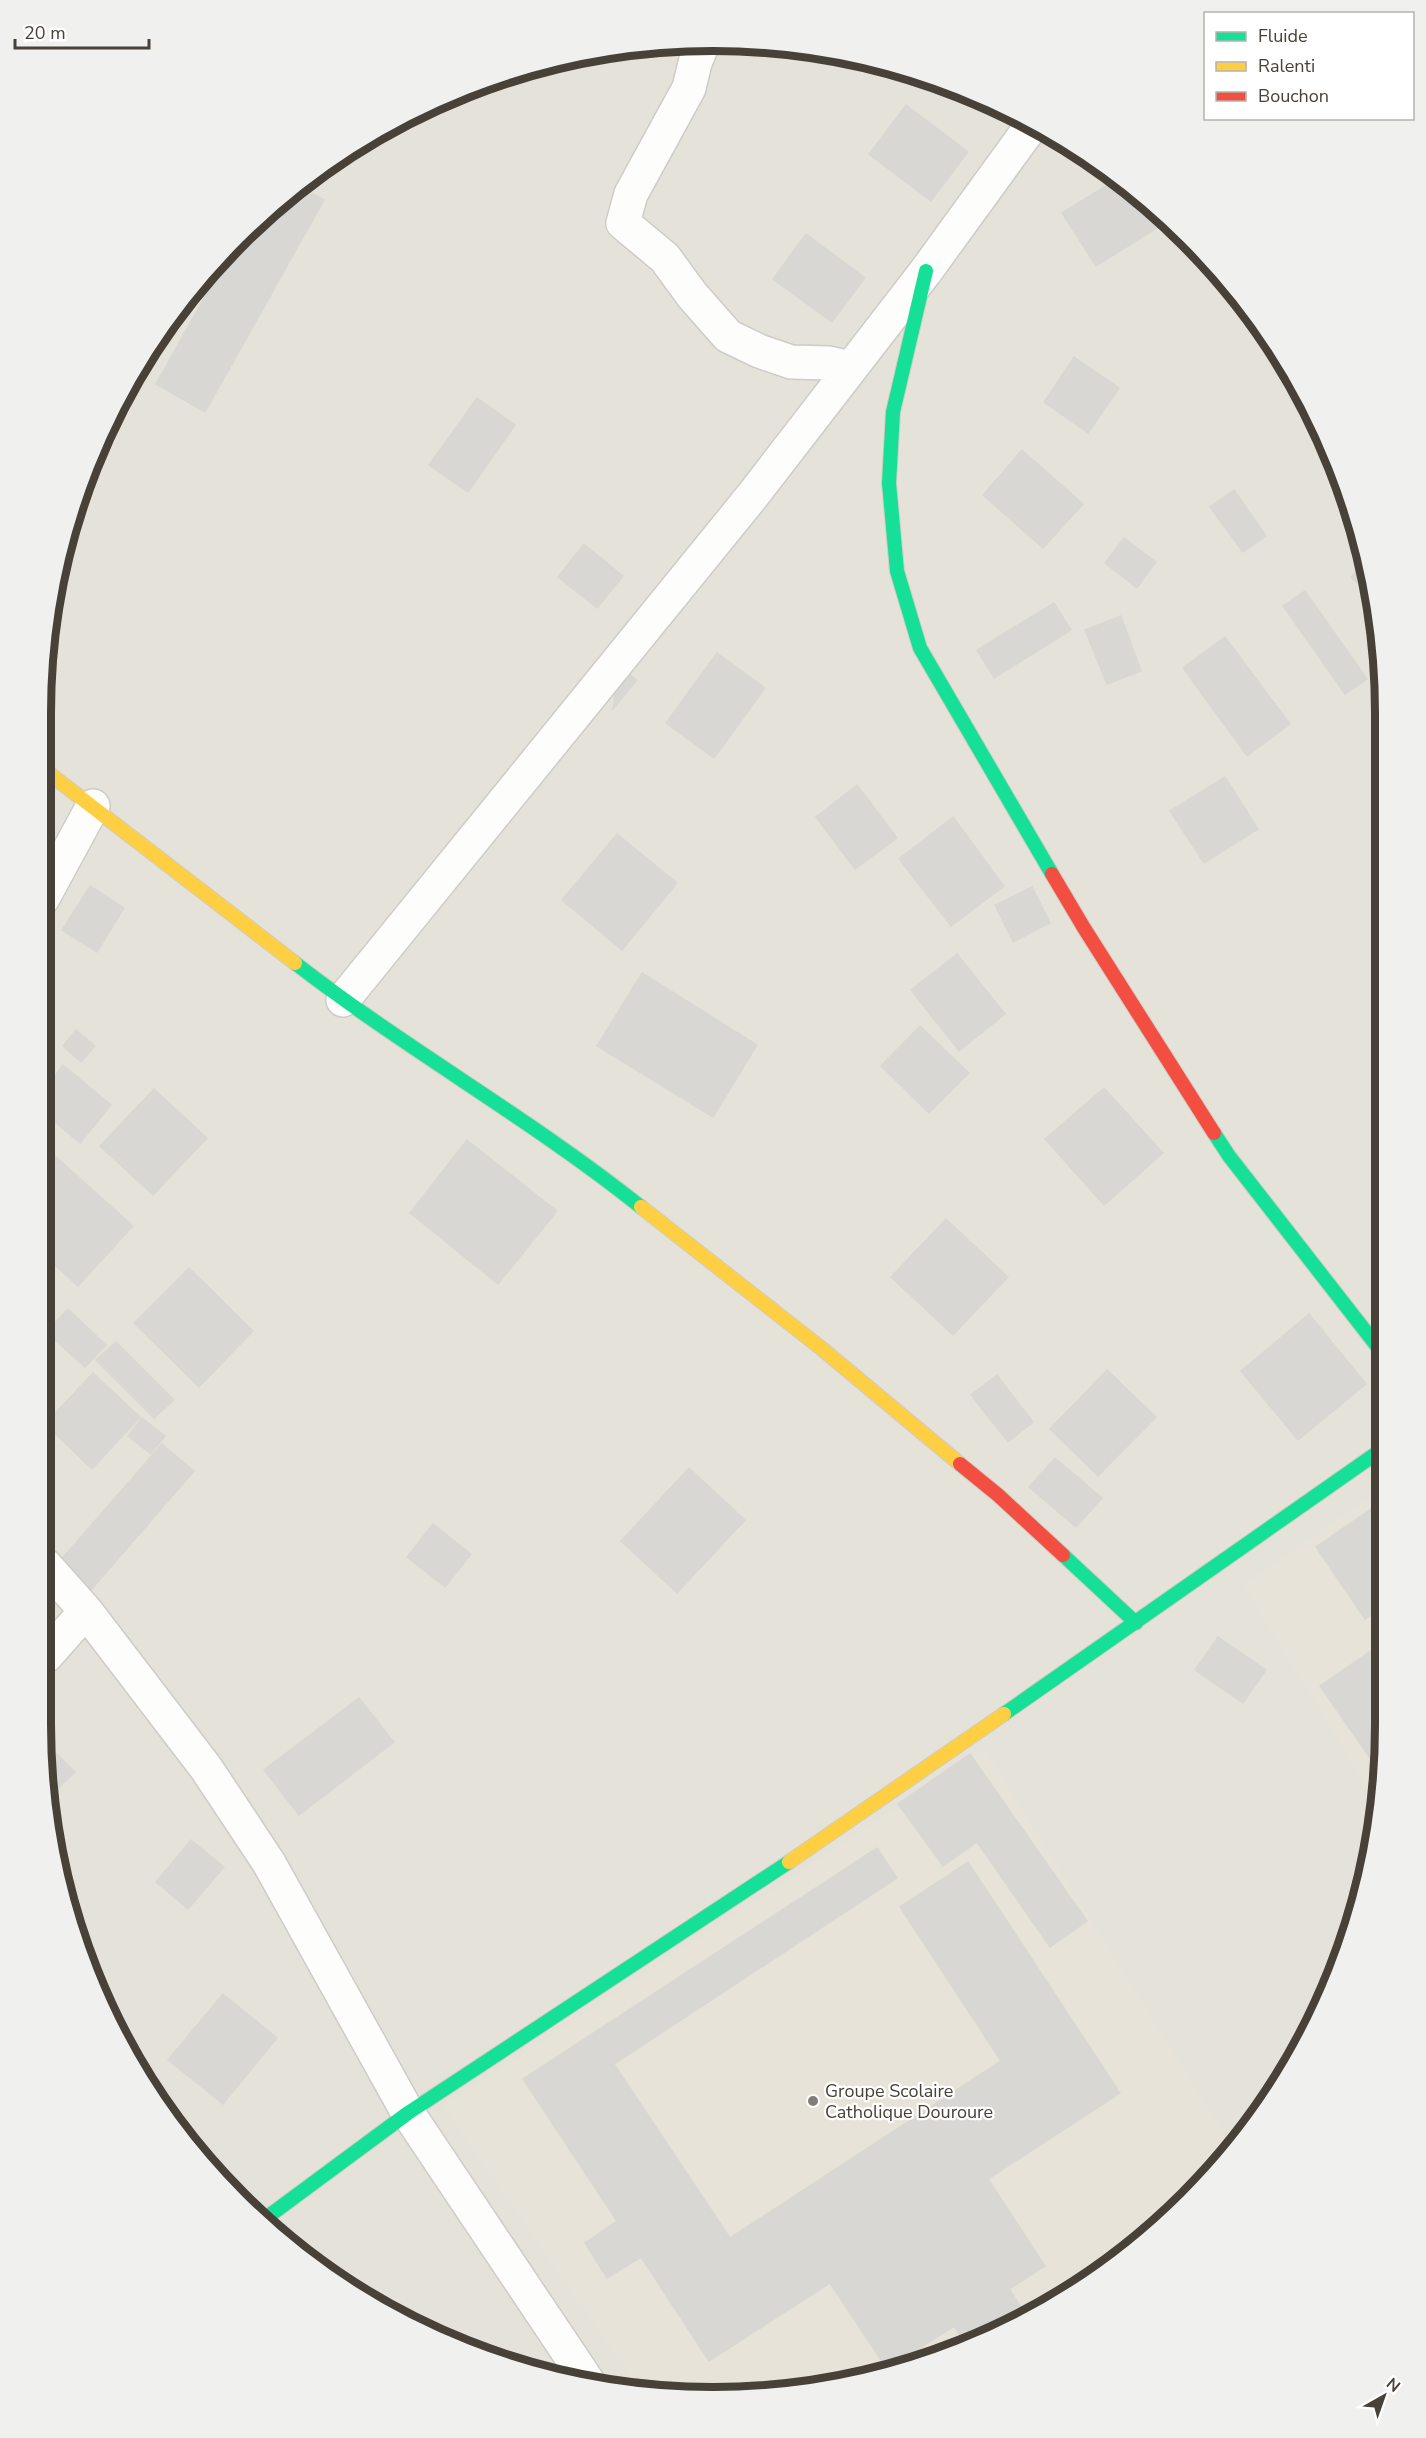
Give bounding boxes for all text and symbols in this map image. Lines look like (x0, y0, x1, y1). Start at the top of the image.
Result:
scale bar (15, 12, 148, 50)
legend (1204, 12, 1414, 120)
text: 20 m (24, 21, 66, 45)
text: Fluide (1258, 24, 1308, 48)
text: Ralenti (1258, 54, 1315, 78)
text: Bouchon (1258, 84, 1329, 108)
place label: Groupe Scolaire Catholique Douroure (825, 2079, 993, 2124)
marker: Groupe Scolaire Catholique Douroure (806, 2094, 820, 2108)
north arrow (1354, 2366, 1414, 2426)
text: N (1381, 2373, 1405, 2398)

